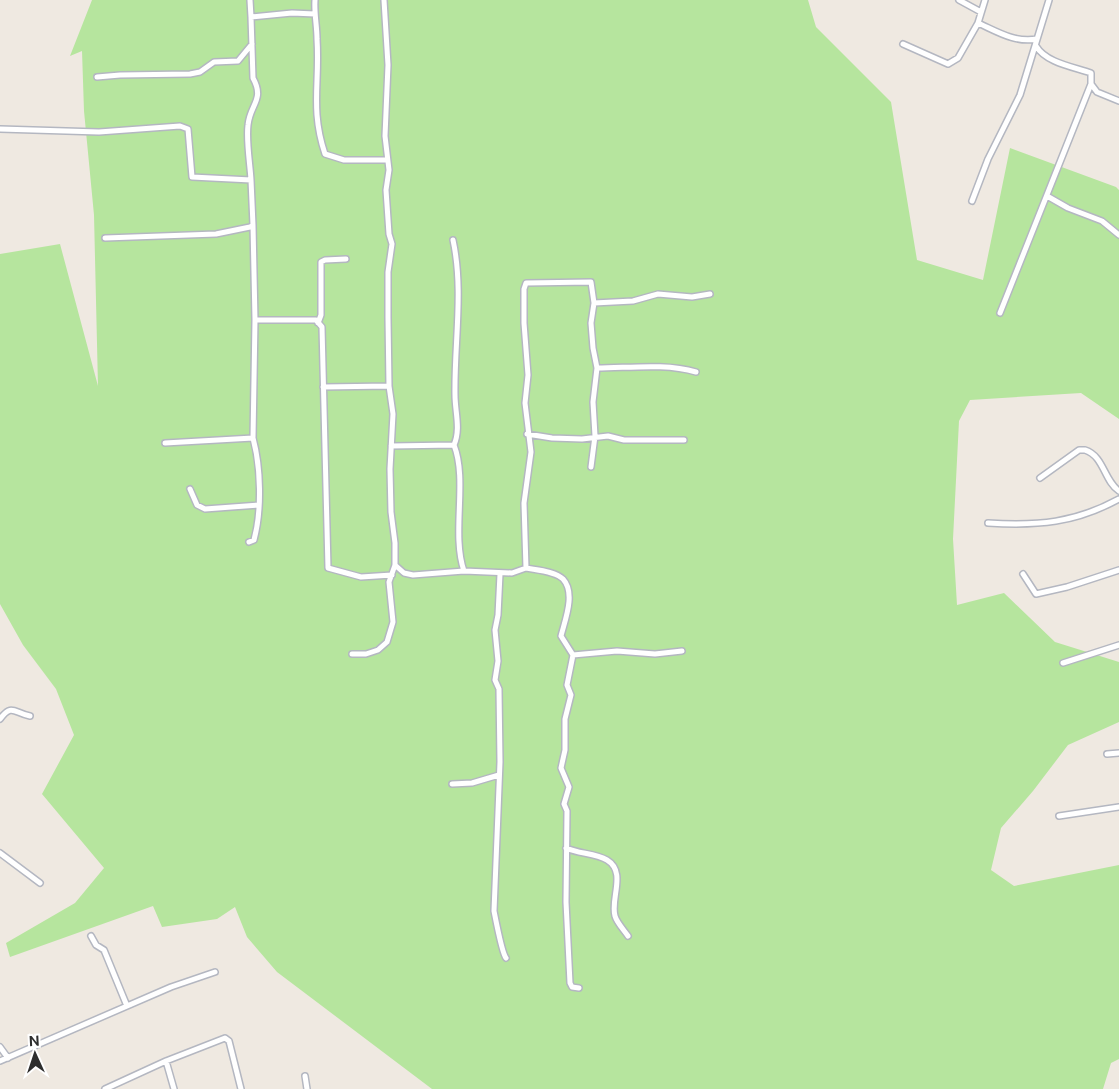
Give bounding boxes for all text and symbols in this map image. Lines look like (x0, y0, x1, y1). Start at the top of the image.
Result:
north arrow (10, 1029, 60, 1079)
text: N (28, 1033, 40, 1049)

